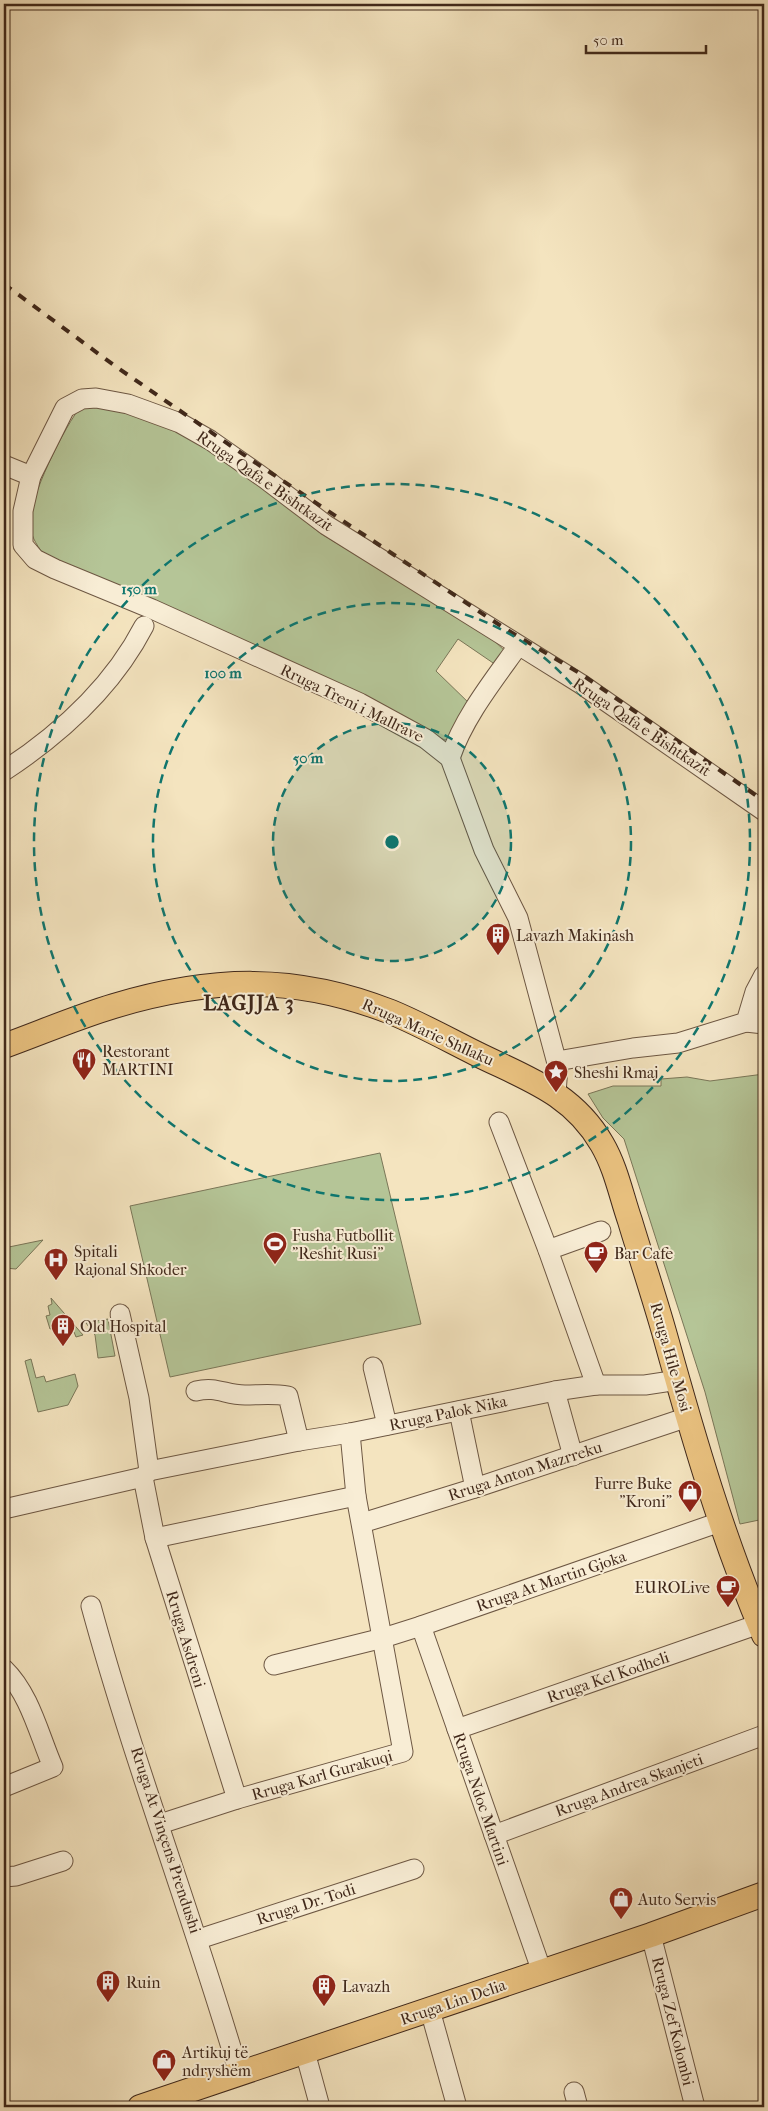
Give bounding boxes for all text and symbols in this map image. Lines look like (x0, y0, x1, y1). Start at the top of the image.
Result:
scale bar (586, 22, 706, 54)
text: 50 m (593, 31, 624, 49)
street label: Rruga Qafa e Bishtkazit (193, 427, 337, 536)
text: 150 m (121, 580, 157, 598)
street label: Rruga Treni i Mallrave (277, 660, 427, 746)
text: 100 m (204, 664, 242, 682)
street label: Rruga Qafa e Bishtkazit (569, 674, 715, 781)
text: 50 m (293, 749, 324, 767)
centre of rings (383, 833, 401, 851)
building icon: Lavazh Makinash (485, 922, 511, 956)
place label: Lavazh Makinash (516, 926, 634, 945)
district label: LAGJJA 3 (203, 991, 295, 1015)
street label: Rruga Marie Shllaku (359, 994, 497, 1070)
place label: Restorant MARTINI (102, 1042, 174, 1079)
restaurant icon: Restorant MARTINI (71, 1047, 97, 1081)
place icon: Sheshi Rmaj (543, 1059, 569, 1093)
place label: Sheshi Rmaj (574, 1063, 658, 1082)
place label: Fusha Futbollit "Reshit Rusi" (292, 1226, 394, 1263)
sports icon: Fusha Futbollit "Reshit Rusi" (262, 1231, 288, 1265)
cafe icon: Bar Cafe (583, 1240, 609, 1274)
place label: Spitali Rajonal Shkoder (74, 1242, 187, 1279)
place label: Bar Cafe (614, 1244, 673, 1263)
hospital icon: Spitali Rajonal Shkoder (43, 1247, 69, 1281)
street label: Rruga Hile Mosi (646, 1300, 696, 1414)
building icon: Old Hospital (50, 1313, 76, 1347)
place label: Old Hospital (80, 1317, 167, 1336)
street label: Rruga Palok Nika (387, 1391, 509, 1435)
street label: Rruga Anton Mazrreku (446, 1437, 604, 1505)
place label: Furre Buke "Kroni" (594, 1474, 672, 1511)
shop icon: Furre Buke "Kroni" (677, 1479, 703, 1513)
street label: Rruga At Martin Gjoka (474, 1546, 629, 1616)
cafe icon: EUROLive (715, 1574, 741, 1608)
place label: EUROLive (635, 1578, 710, 1597)
street label: Rruga Asdreni (162, 1588, 210, 1690)
street label: Rruga Kel Kodheli (544, 1647, 672, 1707)
street label: Rruga Ndoc Martini (449, 1730, 513, 1868)
street label: Rruga At Vinçens Prendushi (127, 1744, 205, 1936)
street label: Rruga Karl Gurakuqi (249, 1746, 395, 1804)
street label: Rruga Andrea Skanjeti (552, 1749, 706, 1821)
street label: Rruga Dr. Todi (254, 1879, 358, 1929)
shop icon: Auto Servis (608, 1886, 634, 1920)
place label: Auto Servis (637, 1890, 716, 1909)
street label: Rruga Zef Kolombi (648, 1955, 698, 2088)
building icon: Ruin (95, 1969, 121, 2003)
place label: Ruin (126, 1973, 161, 1992)
building icon: Lavazh (311, 1973, 337, 2007)
street label: Rruga Lin Delia (398, 1975, 509, 2029)
place label: Lavazh (342, 1977, 390, 1996)
place label: Artikuj të ndryshëm (181, 2043, 252, 2080)
shop icon: Artikuj të ndryshëm (151, 2048, 177, 2082)

